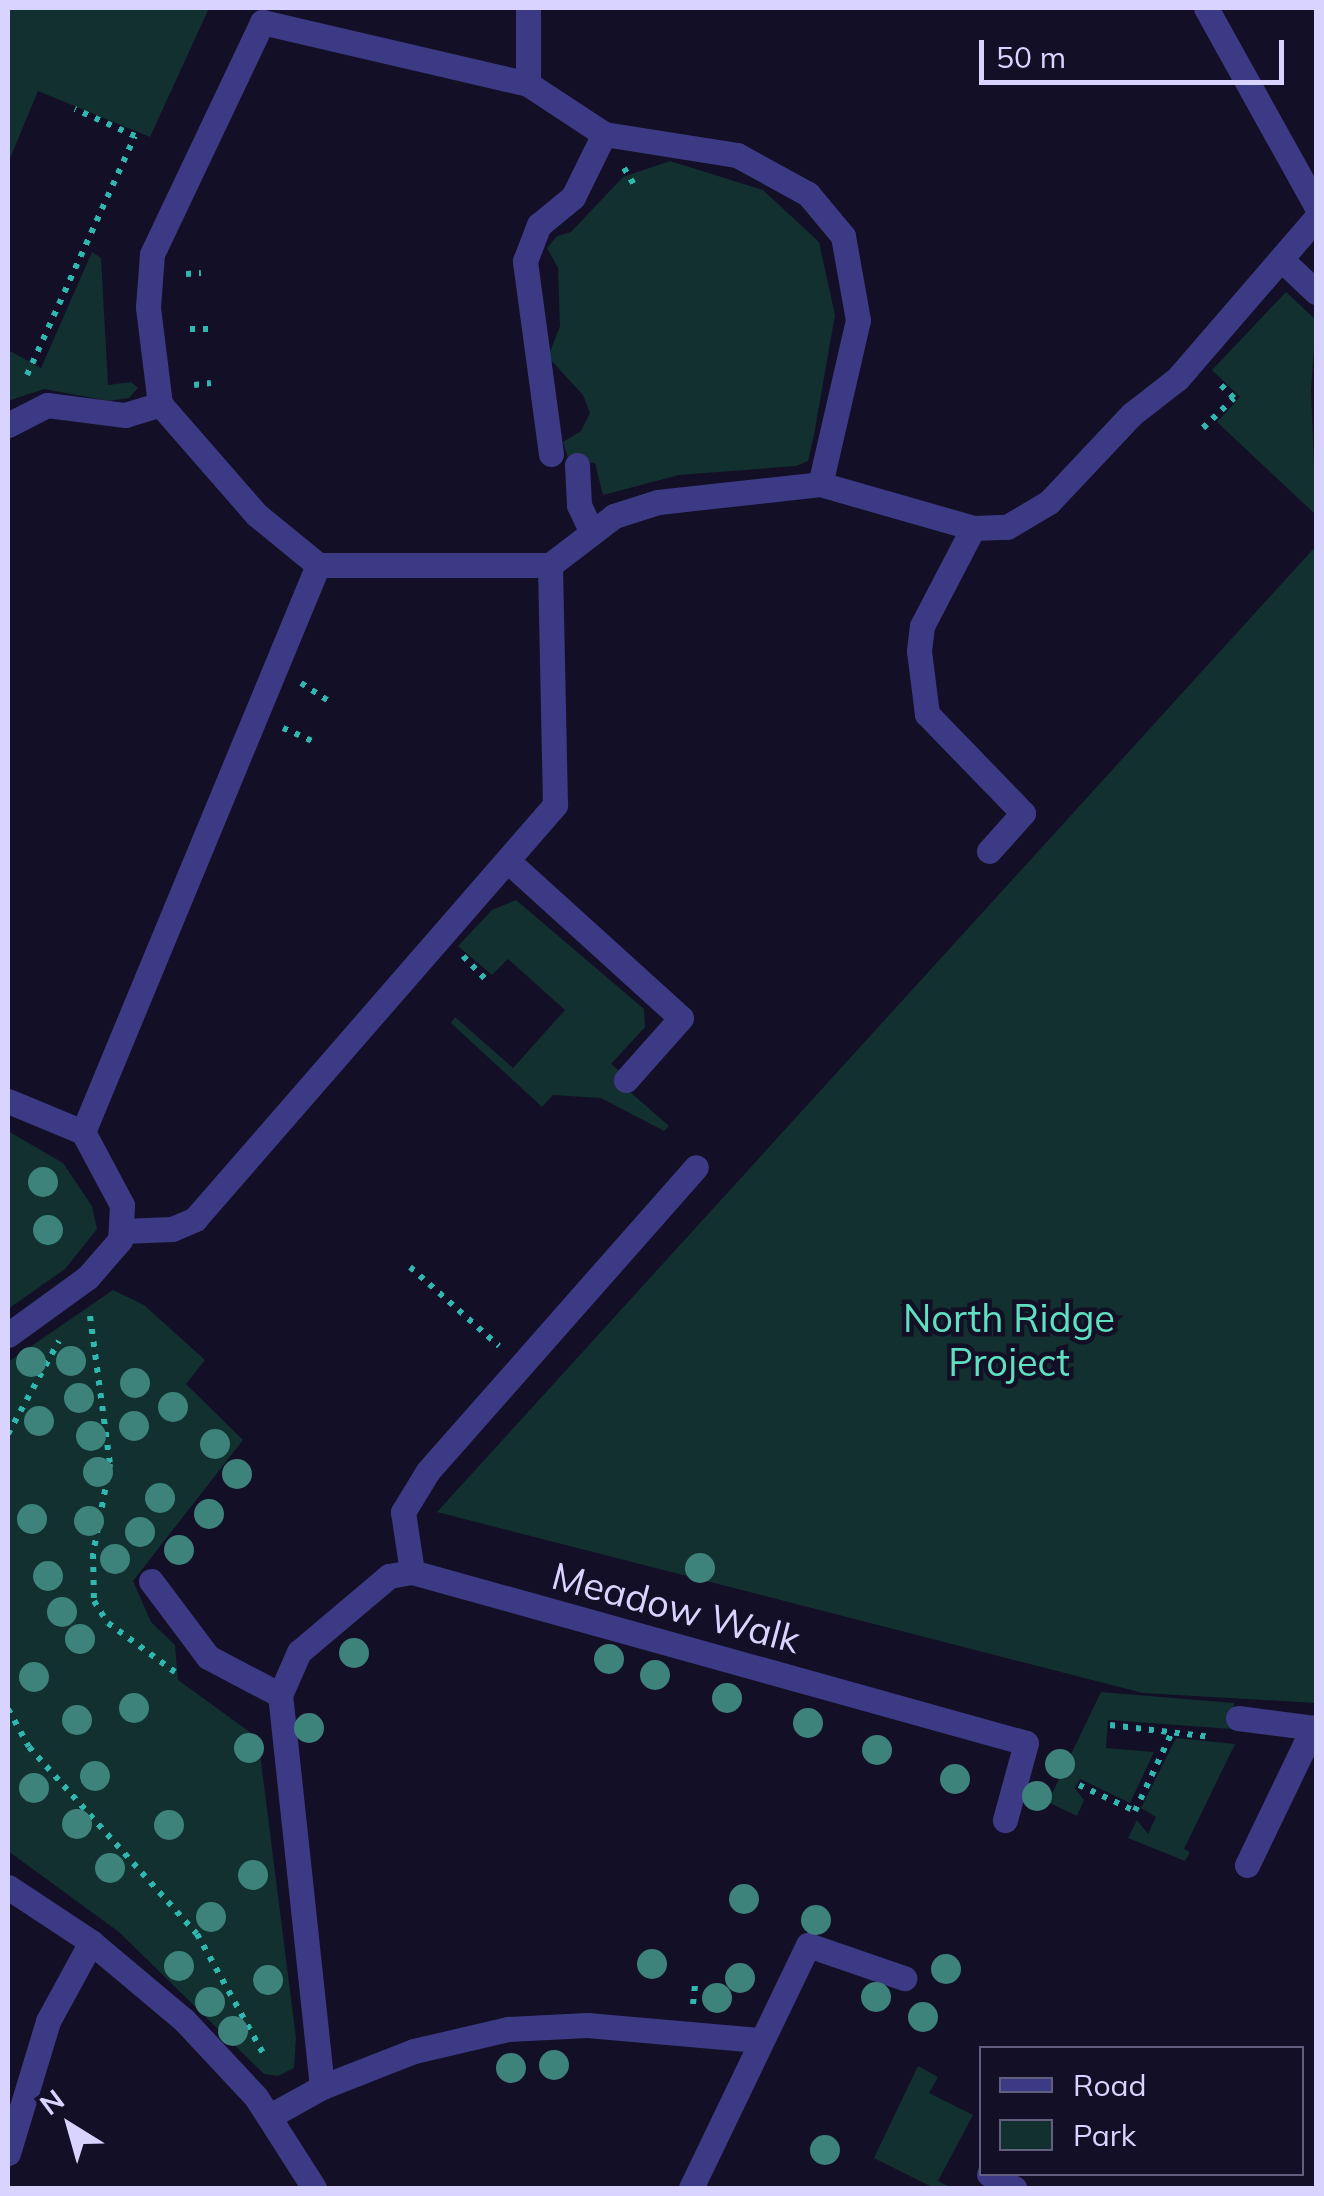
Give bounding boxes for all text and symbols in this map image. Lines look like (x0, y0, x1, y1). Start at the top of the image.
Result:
scale bar (984, 20, 1289, 82)
text: 50 m (996, 38, 1066, 76)
park label: North Ridge Project (903, 1296, 1115, 1386)
street label: Meadow Walk (547, 1553, 805, 1663)
legend (979, 2046, 1304, 2176)
text: Road (1073, 2066, 1147, 2104)
north arrow (20, 2076, 120, 2176)
text: N (33, 2081, 71, 2122)
text: Park (1073, 2116, 1136, 2154)

